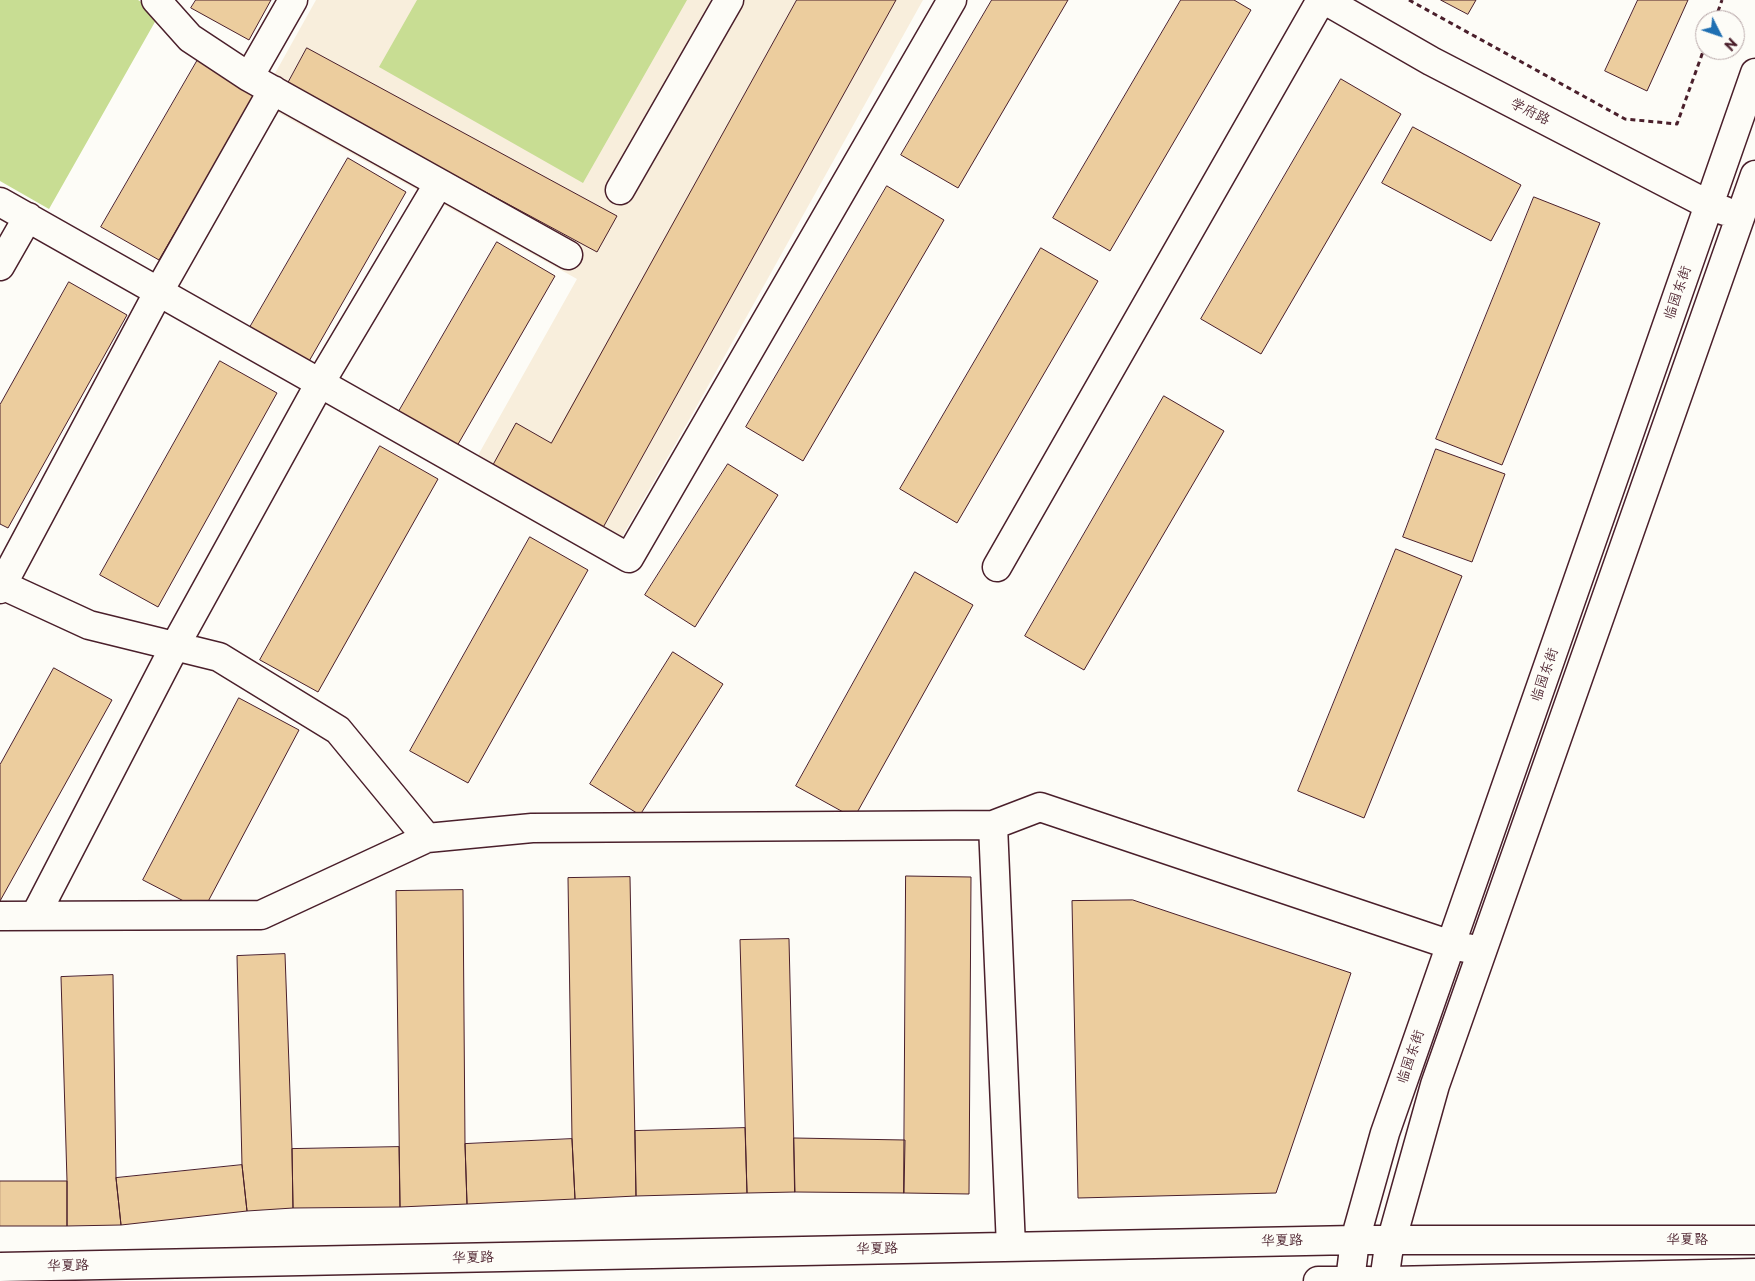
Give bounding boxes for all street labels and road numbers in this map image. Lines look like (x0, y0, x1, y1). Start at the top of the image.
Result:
street label: 学府路 (1507, 95, 1553, 129)
street label: 临园东街 (1661, 264, 1695, 322)
street label: 临园东街 (1528, 646, 1562, 704)
street label: 临园东街 (1394, 1028, 1428, 1086)
street label: 华夏路 (1261, 1232, 1303, 1250)
street label: 华夏路 (1666, 1232, 1708, 1248)
street label: 华夏路 (856, 1240, 898, 1258)
street label: 华夏路 (452, 1249, 494, 1267)
street label: 华夏路 (47, 1257, 89, 1275)

